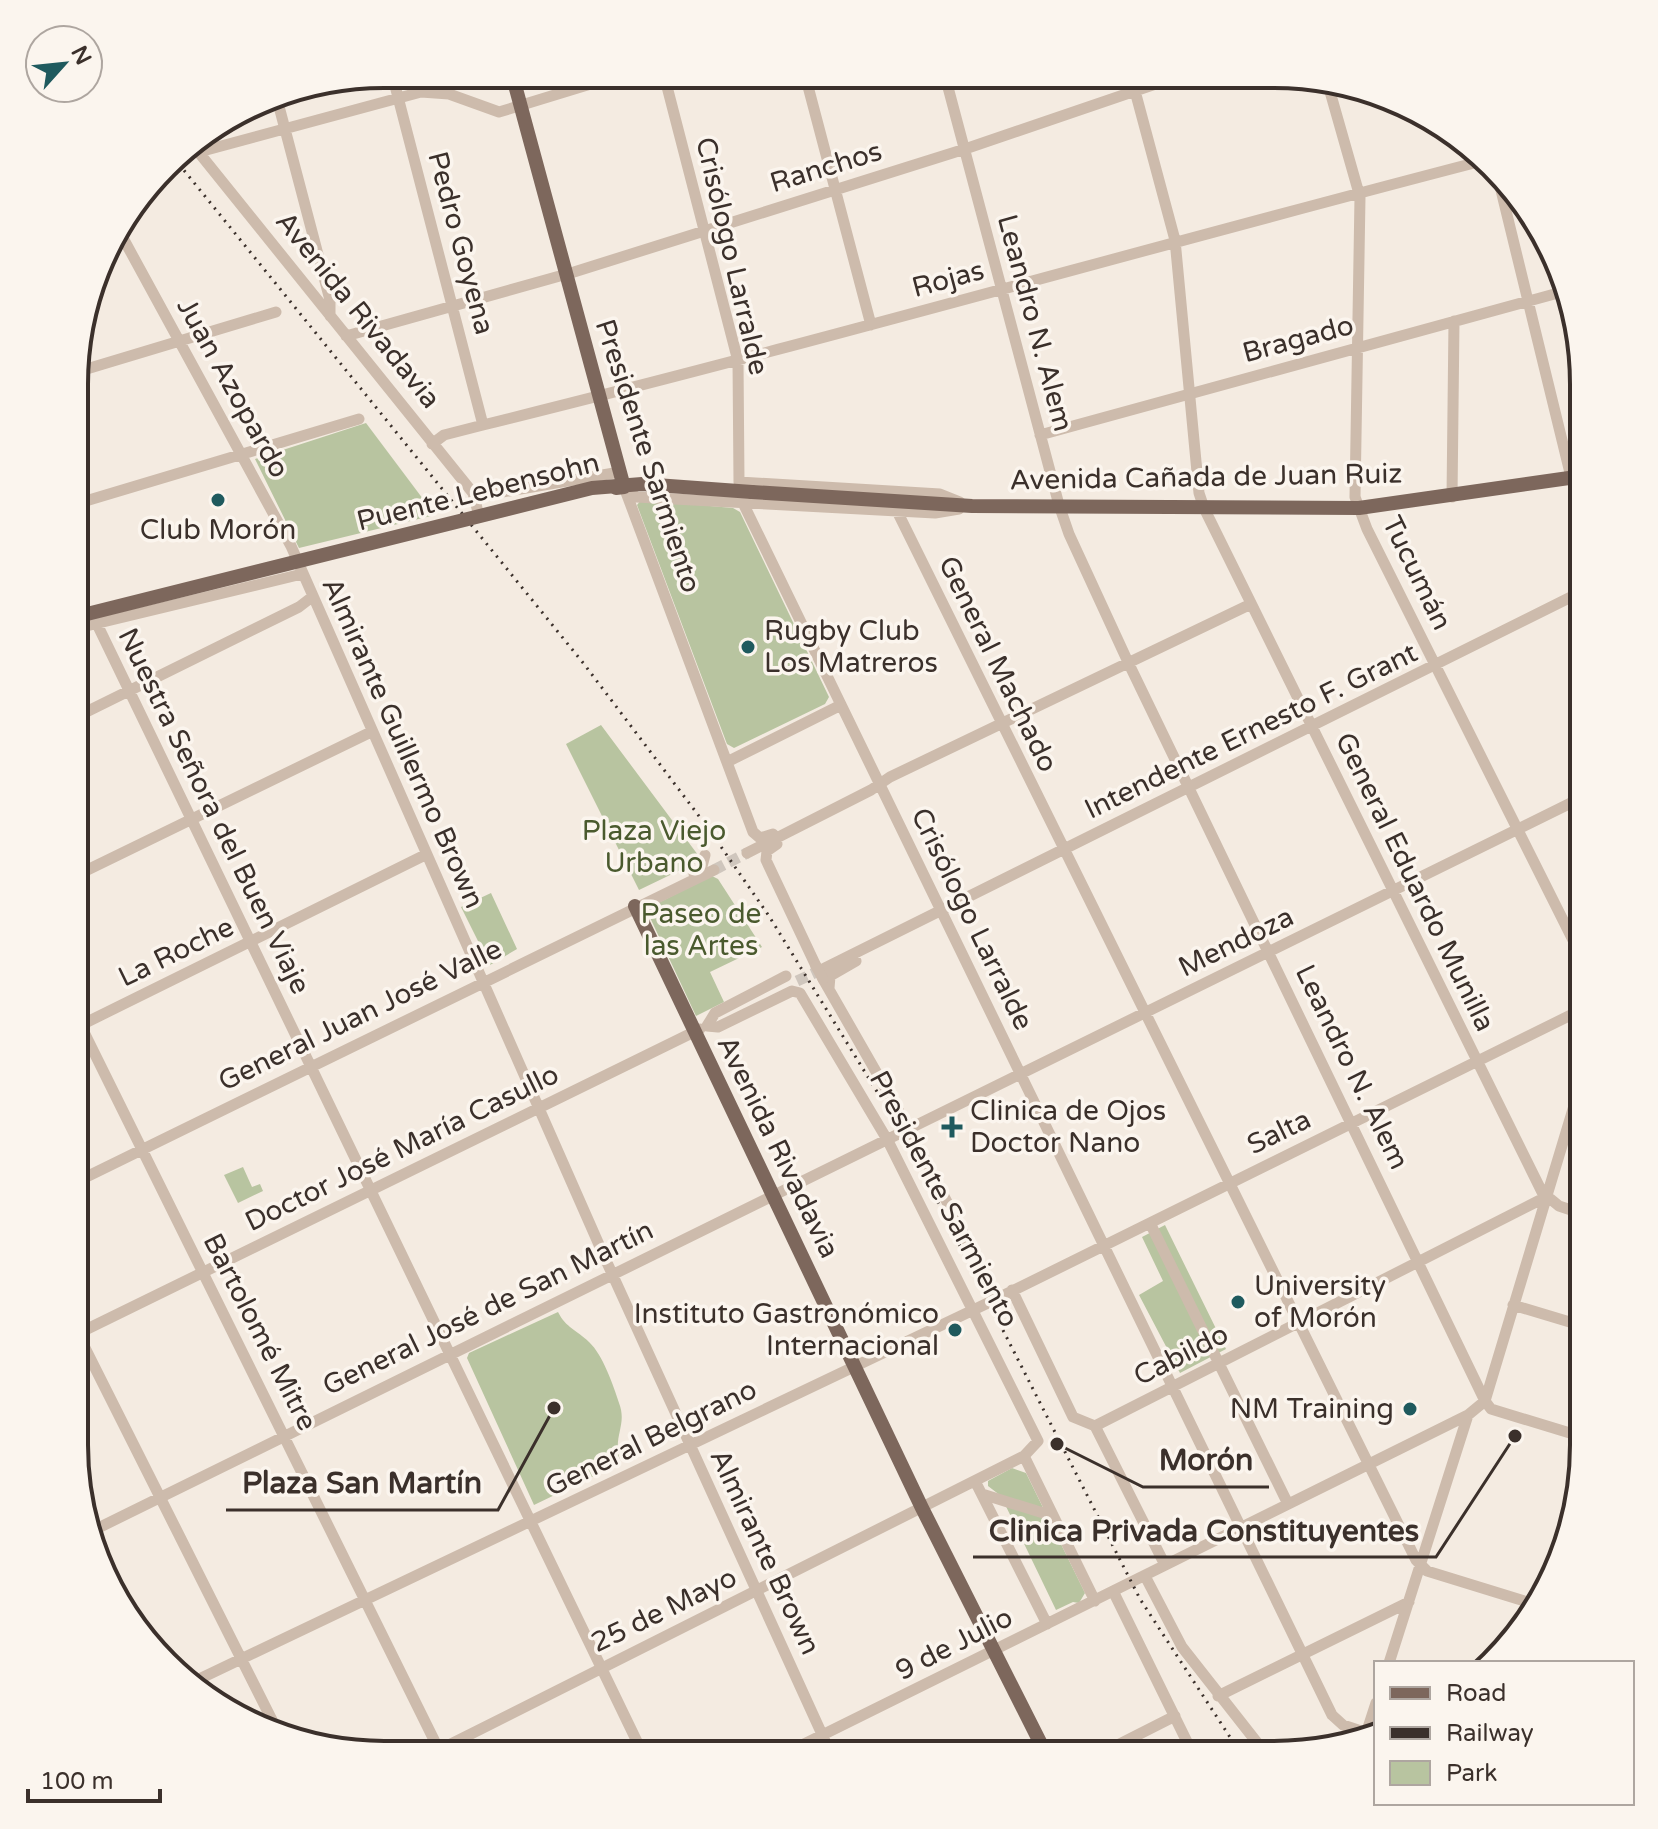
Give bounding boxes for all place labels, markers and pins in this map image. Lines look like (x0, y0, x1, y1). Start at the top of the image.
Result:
marker: Club Morón (209, 491, 227, 509)
place label: Club Morón (140, 513, 296, 547)
place label: Rugby Club Los Matreros (764, 614, 938, 680)
marker: Rugby Club Los Matreros (739, 638, 757, 656)
place label: Clinica de Ojos Doctor Nano (970, 1094, 1166, 1160)
marker: Clinica de Ojos Doctor Nano (941, 1116, 963, 1138)
place label: University of Morón (1254, 1269, 1386, 1335)
marker: University of Morón (1229, 1293, 1247, 1311)
place label: Instituto Gastronómico Internacional (634, 1297, 939, 1363)
marker: Instituto Gastronómico Internacional (946, 1321, 964, 1339)
place label: NM Training (1230, 1392, 1394, 1426)
marker: NM Training (1401, 1400, 1419, 1418)
callout: Morón (1143, 1433, 1269, 1487)
callout: Plaza San Martín (226, 1456, 498, 1510)
callout: Clinica Privada Constituyentes (973, 1503, 1436, 1557)

